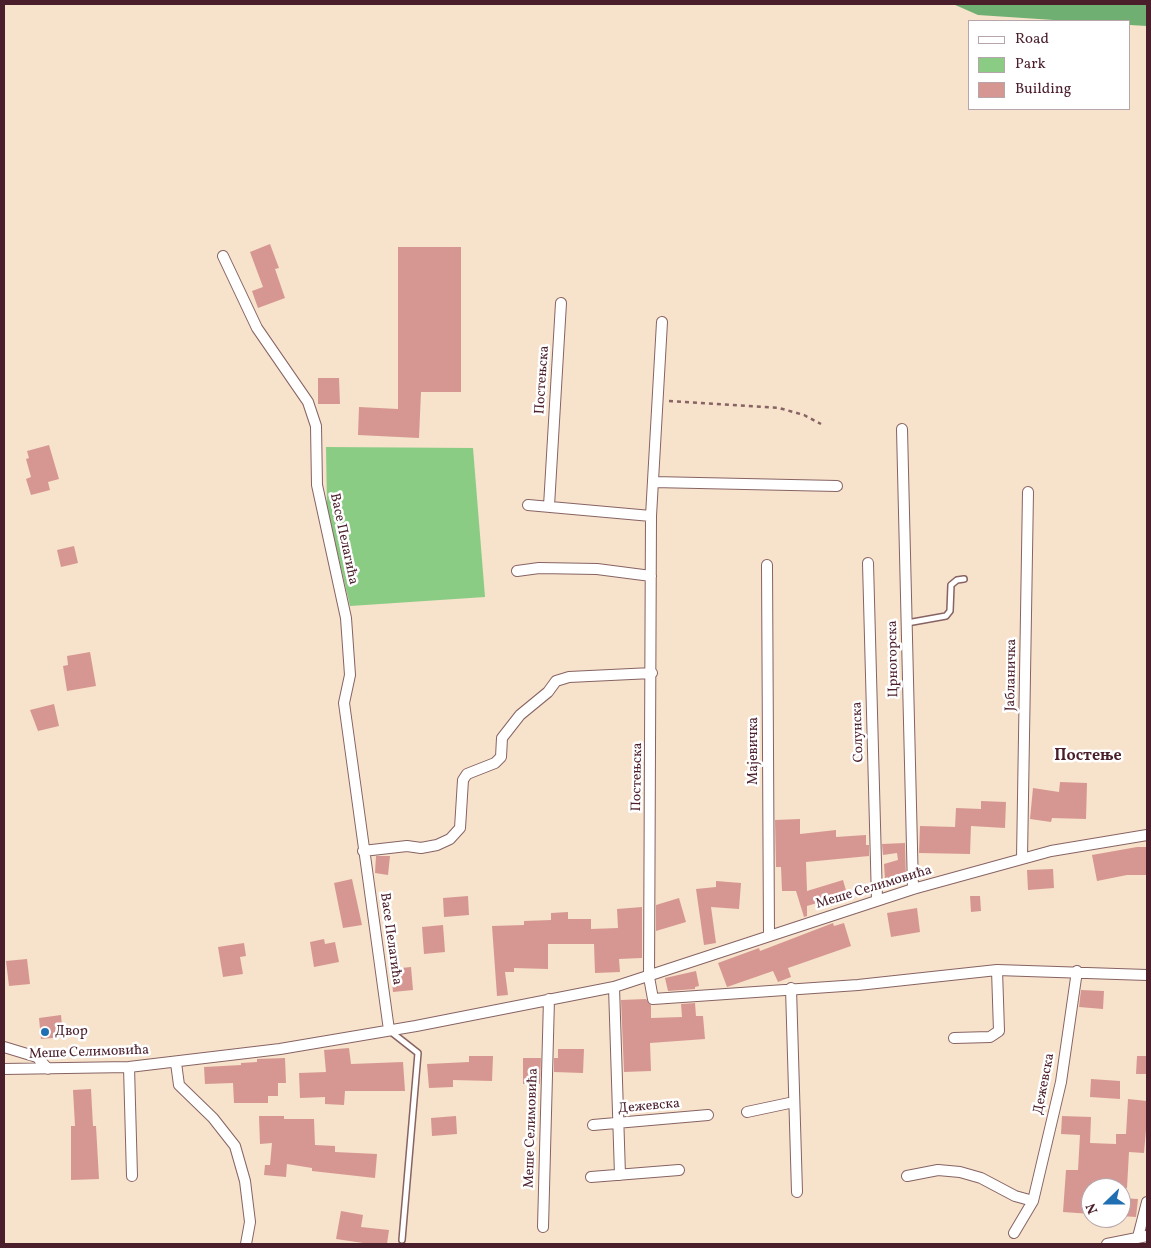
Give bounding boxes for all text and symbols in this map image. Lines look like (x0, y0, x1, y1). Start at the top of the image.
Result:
legend (968, 20, 1131, 110)
text: Road (1015, 29, 1049, 50)
text: Park (1015, 54, 1046, 75)
text: Building (1015, 79, 1071, 100)
street label: Постењска (532, 345, 554, 415)
street label: Васе Пелагића (325, 492, 361, 586)
street label: Црногорска (885, 620, 903, 698)
street label: Јабланичка (1003, 639, 1021, 711)
street label: Солунска (850, 701, 868, 763)
street label: Мајевичка (746, 717, 762, 785)
street label: Постењска (629, 742, 647, 812)
district label: Постење (1054, 747, 1122, 767)
street label: Меше Селимовића (814, 862, 934, 914)
street label: Васе Пелагића (375, 892, 405, 986)
place label: Двор (55, 1024, 88, 1040)
marker: Двор (39, 1026, 51, 1038)
street label: Меше Селимовића (29, 1043, 149, 1063)
street label: Дежевска (1031, 1052, 1059, 1116)
street label: Меше Селимовића (522, 1068, 542, 1188)
street label: Дежевска (617, 1096, 681, 1118)
north arrow (1081, 1178, 1131, 1228)
text: N (1082, 1200, 1103, 1217)

